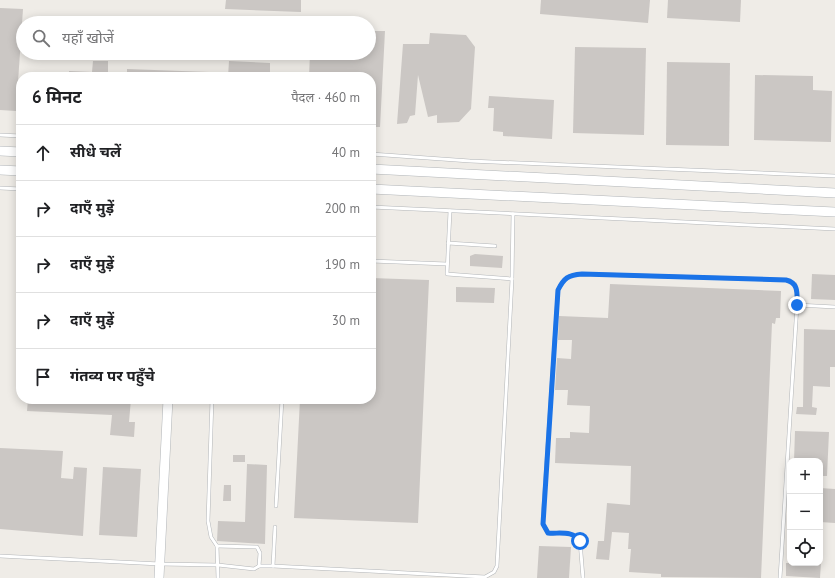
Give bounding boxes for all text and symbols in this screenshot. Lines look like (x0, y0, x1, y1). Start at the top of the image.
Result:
search box (16, 16, 376, 60)
icon: search (30, 27, 52, 49)
text: यहाँ खोजें (62, 28, 114, 47)
text: 6 मिनट (32, 86, 82, 108)
text: पैदल · 460 m (291, 89, 360, 106)
icon: ahead (32, 142, 54, 164)
text: सीधे चलें (70, 142, 121, 161)
text: 40 m (332, 144, 360, 161)
icon: right (32, 198, 54, 220)
text: दाएँ मुड़ें (70, 198, 114, 217)
text: 200 m (325, 200, 360, 217)
icon: right (32, 254, 54, 276)
text: दाएँ मुड़ें (70, 254, 114, 273)
text: 190 m (325, 256, 360, 273)
route end (788, 296, 806, 314)
icon: right (32, 310, 54, 332)
text: दाएँ मुड़ें (70, 310, 114, 329)
text: 30 m (332, 312, 360, 329)
icon: arrive (32, 366, 54, 388)
text: गंतव्य पर पहुँचे (70, 366, 155, 385)
map controls (787, 458, 823, 566)
button: + (787, 458, 823, 494)
button: − (787, 494, 823, 530)
button: locate (787, 530, 823, 566)
route start (571, 532, 589, 550)

